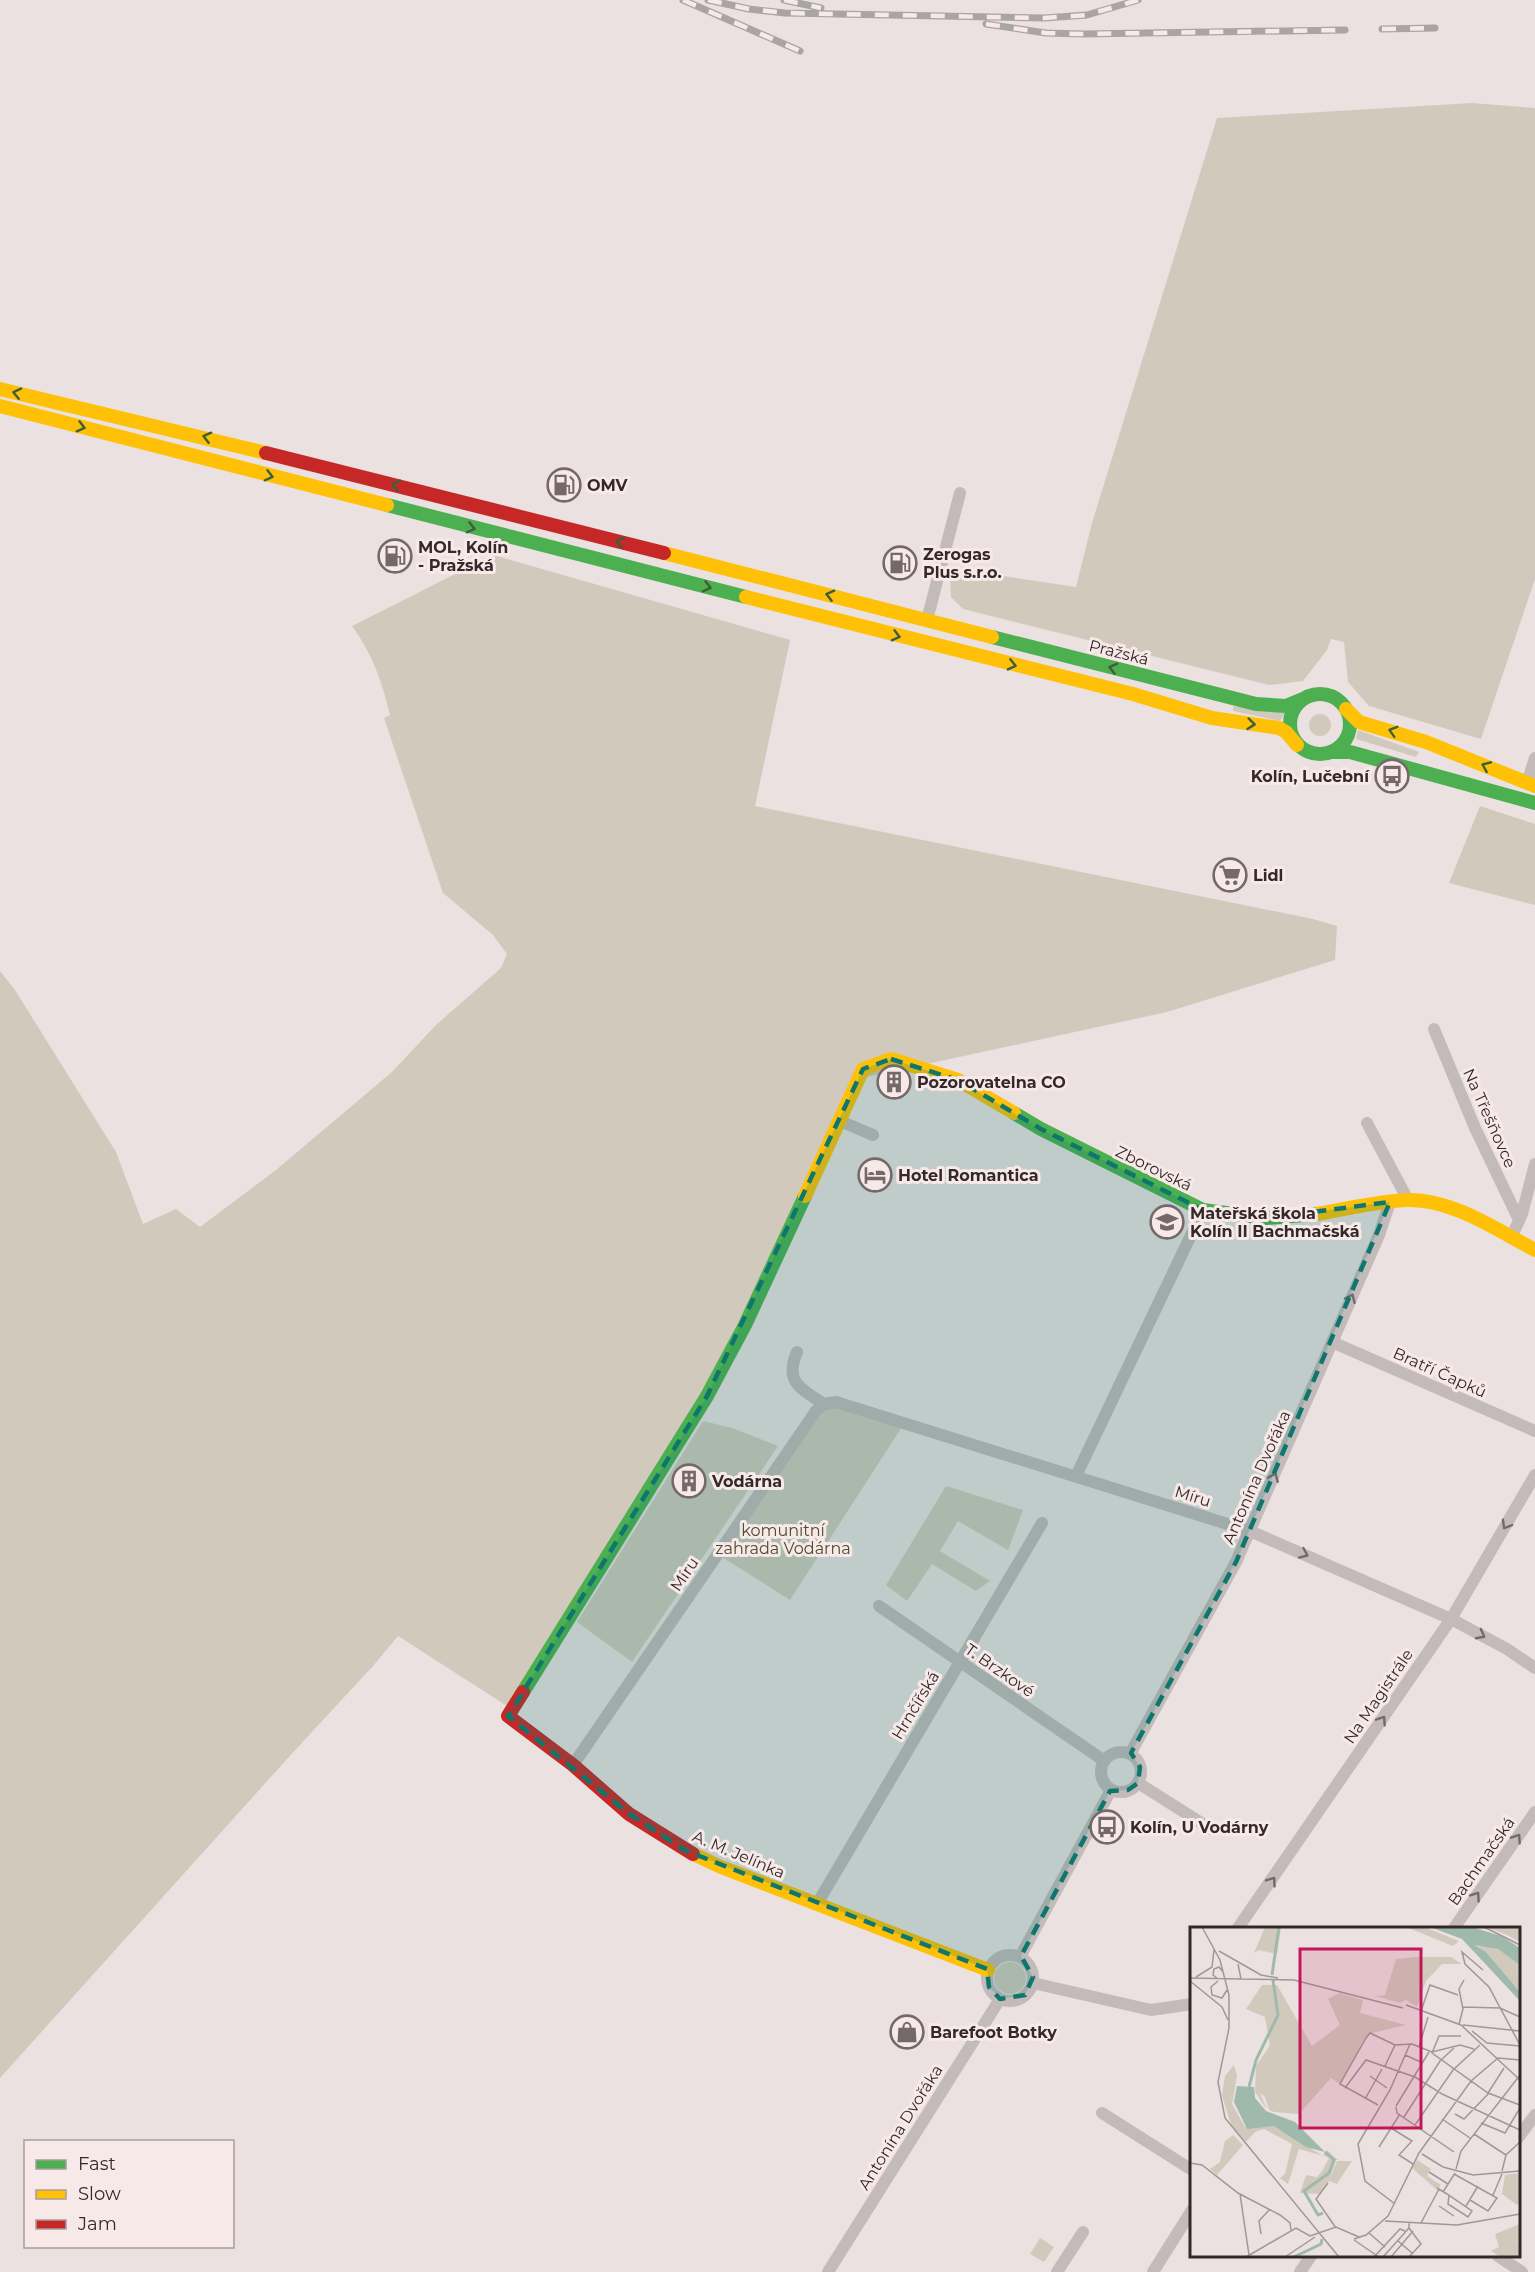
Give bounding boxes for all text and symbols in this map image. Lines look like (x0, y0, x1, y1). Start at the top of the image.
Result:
one-way arrow (12, 388, 22, 401)
one-way arrow (76, 419, 86, 432)
one-way arrow (202, 432, 212, 445)
fuel station icon: OMV (546, 467, 582, 503)
one-way arrow (263, 469, 274, 481)
place label: OMV (587, 476, 629, 495)
one-way arrow (391, 479, 401, 492)
one-way arrow (466, 520, 476, 533)
one-way arrow (615, 536, 625, 549)
fuel station icon: MOL, Kolín - Pražská (377, 538, 413, 574)
place label: MOL, Kolín - Pražská (418, 538, 508, 575)
fuel station icon: Zerogas Plus s.r.o. (882, 545, 918, 581)
place label: Zerogas Plus s.r.o. (923, 545, 1002, 582)
one-way arrow (702, 580, 712, 593)
one-way arrow (825, 590, 835, 603)
one-way arrow (890, 629, 901, 641)
street label: Pražská (1087, 636, 1151, 669)
one-way arrow (1006, 657, 1016, 670)
one-way arrow (1108, 662, 1118, 675)
one-way arrow (1246, 717, 1256, 730)
one-way arrow (1388, 726, 1399, 738)
bus stop icon: Kolín, Lučební (1374, 758, 1410, 794)
one-way arrow (1481, 761, 1492, 773)
place label: Kolín, Lučební (1251, 767, 1370, 786)
supermarket icon: Lidl (1212, 857, 1248, 893)
place label: Lidl (1253, 866, 1283, 885)
building icon: Pozorovatelna CO (876, 1064, 912, 1100)
street label: Na Třešňovce (1459, 1066, 1520, 1171)
place label: Pozorovatelna CO (917, 1073, 1066, 1092)
street label: Zborovská (1113, 1142, 1195, 1195)
hotel icon: Hotel Romantica (857, 1157, 893, 1193)
place label: Hotel Romantica (898, 1166, 1039, 1185)
school or university icon: Mateřská škola Kolín II Bachmačská (1149, 1204, 1185, 1240)
place label: Mateřská škola Kolín II Bachmačská (1190, 1204, 1360, 1241)
one-way arrow (1344, 1294, 1356, 1305)
street label: Bratří Čapků (1390, 1343, 1489, 1402)
street label: Antonína Dvořáka (1219, 1408, 1294, 1547)
building icon: Vodárna (671, 1463, 707, 1499)
place label: Vodárna (711, 1472, 782, 1491)
one-way arrow (1267, 1473, 1279, 1484)
street label: Míru (1172, 1482, 1213, 1511)
one-way arrow (1501, 1519, 1513, 1529)
park label: komunitní zahrada Vodárna (715, 1521, 851, 1558)
one-way arrow (1298, 1547, 1309, 1559)
street label: Míru (666, 1554, 703, 1595)
one-way arrow (1475, 1628, 1486, 1639)
street label: T. Brzkové (961, 1640, 1038, 1701)
street label: Na Magistrále (1340, 1645, 1417, 1747)
street label: Hrnčířská (888, 1668, 943, 1743)
one-way arrow (1375, 1716, 1386, 1727)
bus stop icon: Kolín, U Vodárny (1089, 1809, 1125, 1845)
street label: Bachmačská (1444, 1814, 1519, 1909)
place label: Kolín, U Vodárny (1130, 1818, 1269, 1837)
street label: A. M. Jelínka (690, 1826, 788, 1882)
one-way arrow (1510, 1834, 1521, 1845)
one-way arrow (1265, 1876, 1276, 1887)
one-way arrow (1469, 1892, 1480, 1903)
inset map (1190, 1927, 1520, 2257)
shop icon: Barefoot Botky (889, 2014, 925, 2050)
place label: Barefoot Botky (930, 2023, 1057, 2042)
street label: Antonína Dvořáka (854, 2061, 947, 2193)
legend (24, 2140, 234, 2248)
text: Fast (78, 2153, 116, 2175)
text: Slow (78, 2183, 121, 2205)
text: Jam (77, 2213, 117, 2235)

